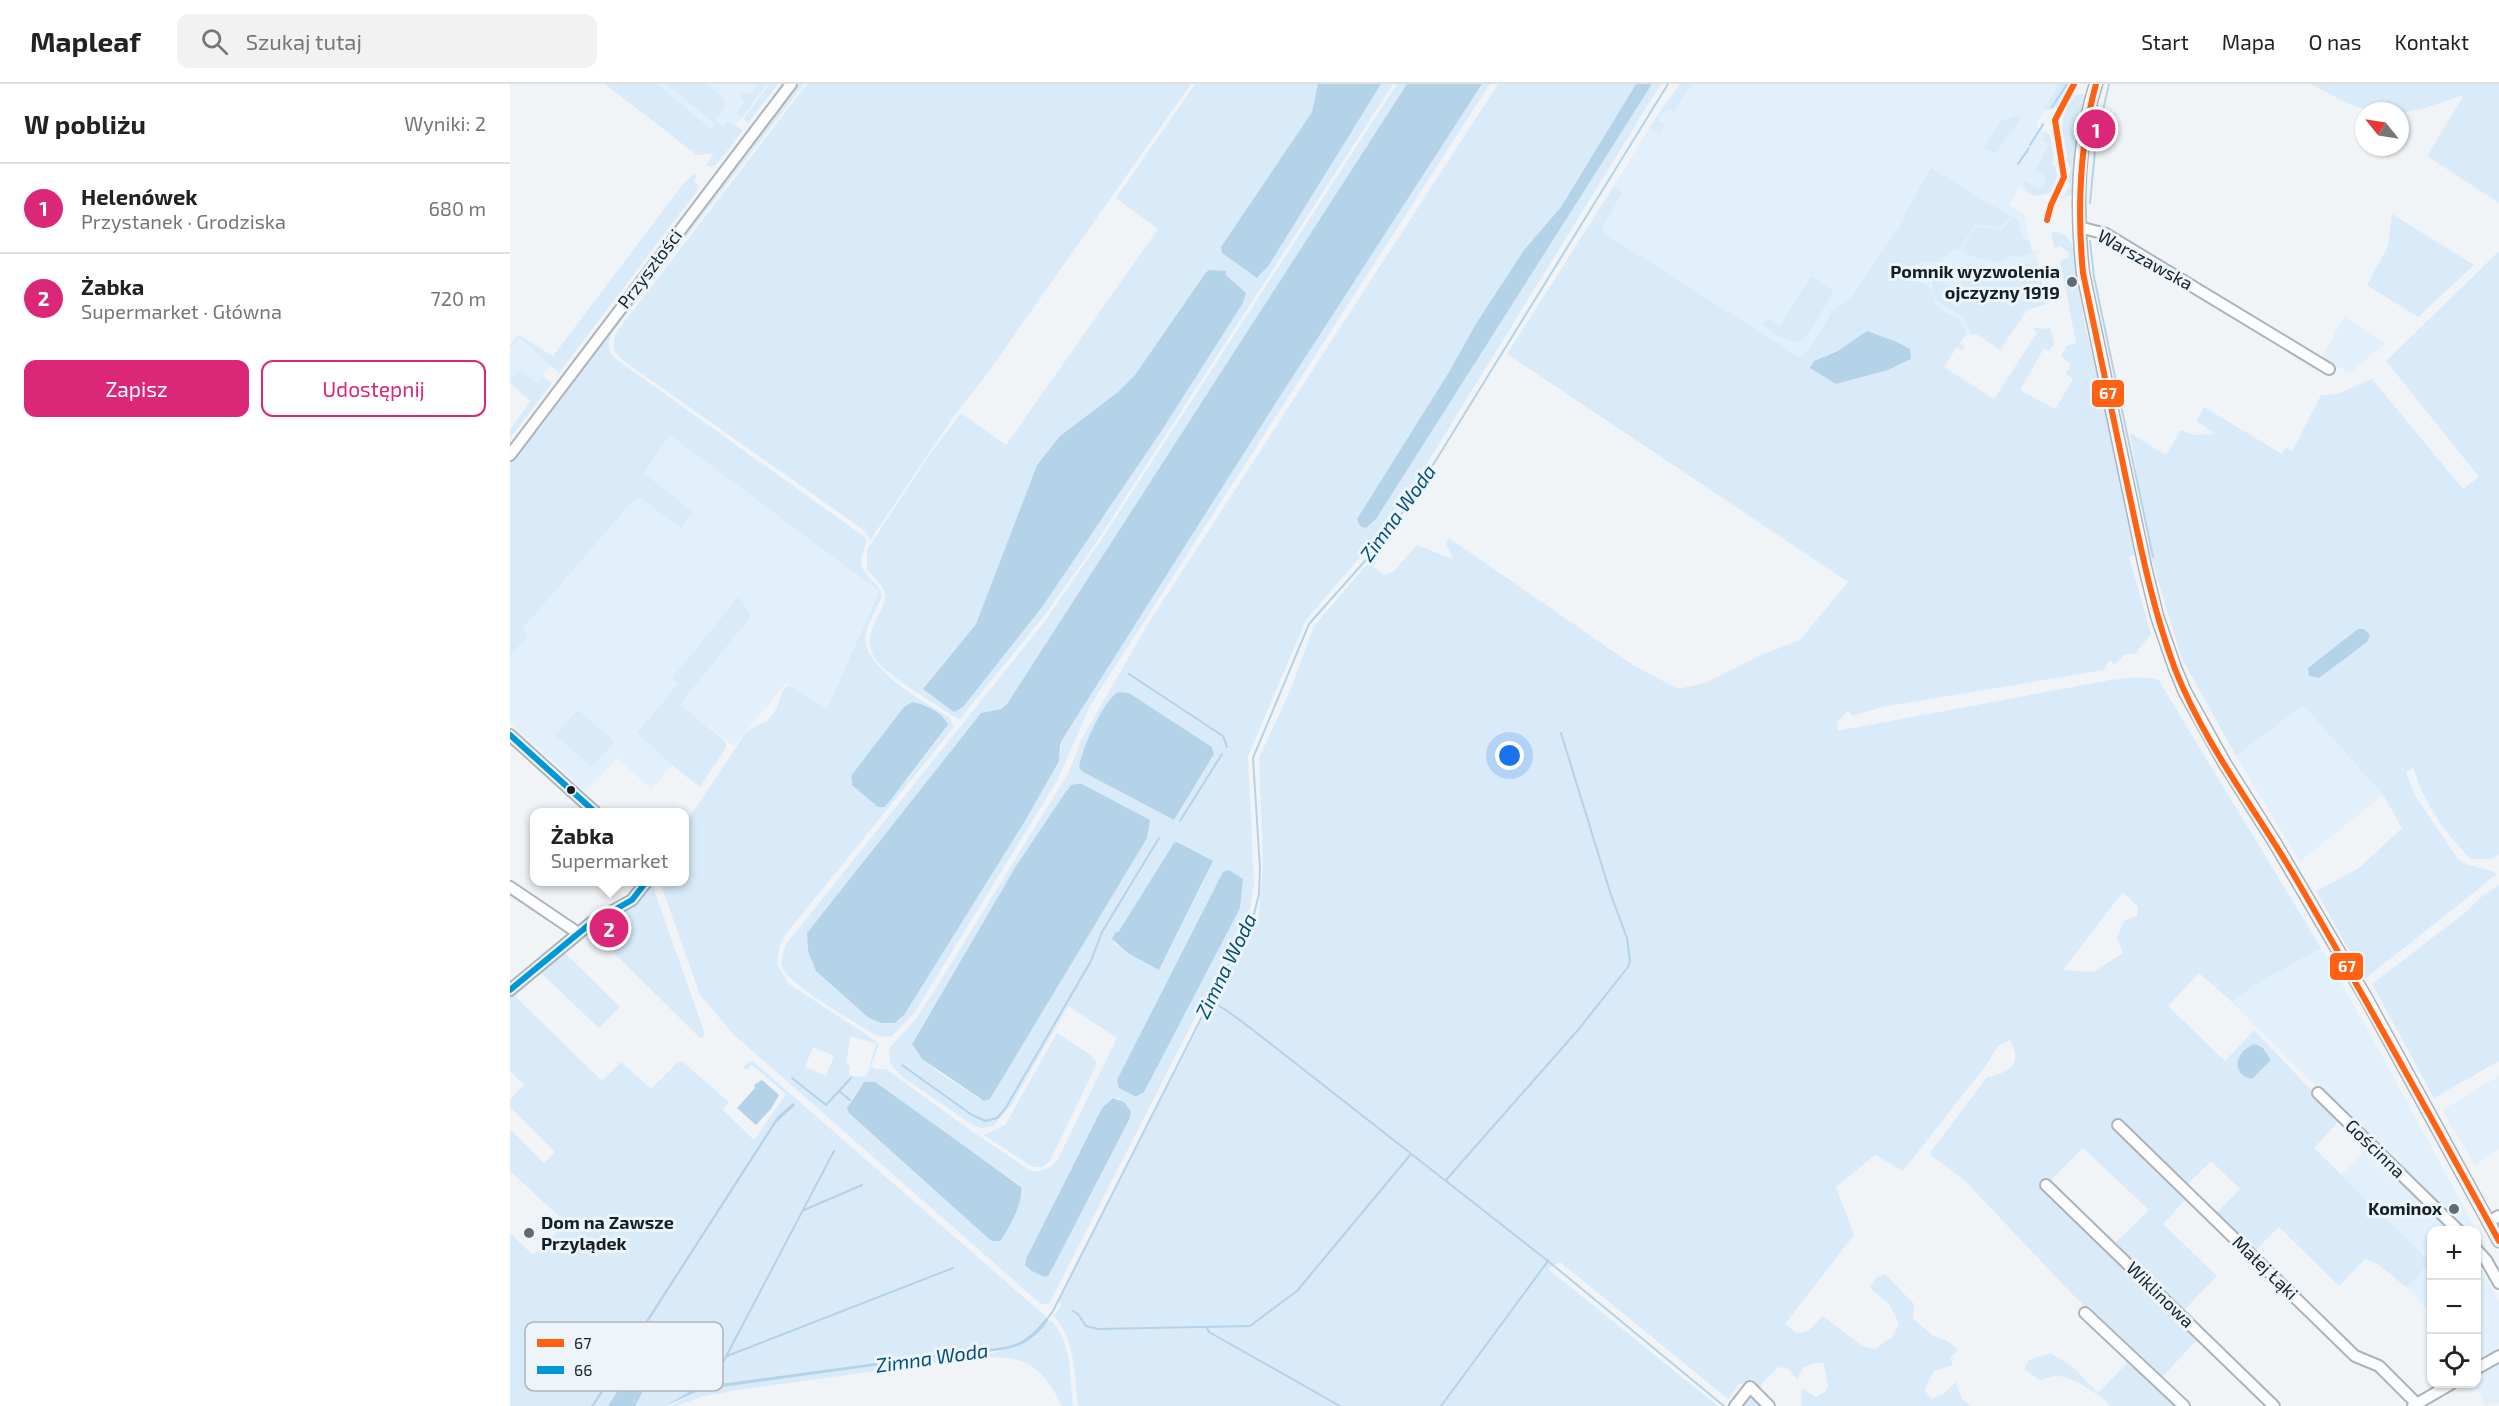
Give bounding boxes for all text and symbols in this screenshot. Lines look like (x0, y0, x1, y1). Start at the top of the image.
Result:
search box (177, 14, 597, 68)
text: Mapleaf (30, 24, 141, 58)
icon: search (198, 25, 231, 58)
text: Szukaj tutaj (246, 28, 362, 54)
text: Start (2141, 29, 2189, 54)
text: Mapa (2222, 29, 2275, 54)
text: O nas (2308, 29, 2362, 54)
text: Kontakt (2395, 29, 2469, 54)
north arrow (2355, 102, 2409, 156)
pin: 1 (2076, 106, 2116, 152)
text: W pobliżu (24, 108, 146, 139)
text: Wyniki: 2 (404, 111, 486, 135)
text: Helenówek (81, 183, 198, 209)
text: 1 (39, 196, 48, 220)
text: 680 m (428, 196, 486, 220)
text: Przystanek · Grodziska (81, 209, 286, 233)
street label: Przyszłości (612, 224, 686, 312)
street label: Warszawska (2094, 224, 2197, 294)
place label: Pomnik wyzwolenia ojczyzny 1919 (1890, 260, 2060, 303)
text: Żabka (81, 273, 144, 299)
marker: Pomnik wyzwolenia ojczyzny 1919 (2065, 275, 2079, 289)
text: 2 (38, 286, 49, 310)
text: 720 m (430, 286, 486, 310)
text: Supermarket · Główna (81, 299, 282, 323)
button: Zapisz (24, 360, 249, 417)
button: Udostępnij (261, 360, 486, 417)
line badge: 67 (2091, 379, 2125, 408)
text: 67 (2099, 383, 2117, 402)
water label: Zimna Woda (1354, 459, 1440, 565)
your location (1495, 741, 1524, 770)
unlabelled marker (565, 784, 577, 796)
popup (530, 808, 689, 886)
text: Żabka (551, 822, 614, 848)
text: Supermarket (551, 848, 668, 872)
pin: 2 (590, 906, 628, 950)
water label: Zimna Woda (1189, 909, 1261, 1022)
line badge: 67 (2329, 952, 2364, 981)
text: 67 (2338, 956, 2356, 975)
street label: Gościnna (2341, 1114, 2410, 1182)
place label: Kominox (2368, 1197, 2443, 1219)
marker: Kominox (2447, 1202, 2461, 1216)
place label: Dom na Zawsze Przylądek (541, 1211, 674, 1254)
marker: Dom na Zawsze Przylądek (522, 1226, 536, 1240)
map controls (2427, 1226, 2481, 1388)
button: + (2427, 1226, 2481, 1280)
street label: Małej Łąki (2228, 1231, 2303, 1304)
street label: Wiklinowa (2122, 1257, 2199, 1332)
button: − (2427, 1280, 2481, 1334)
legend (525, 1322, 723, 1391)
text: 67 (574, 1333, 591, 1352)
button: locate (2427, 1334, 2481, 1388)
water label: Zimna Woda (874, 1337, 990, 1377)
text: 66 (574, 1360, 592, 1379)

